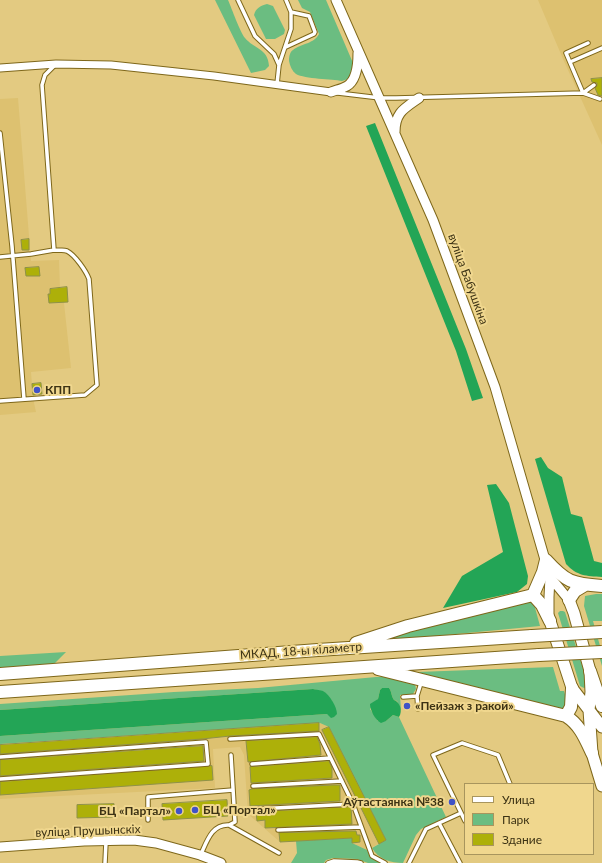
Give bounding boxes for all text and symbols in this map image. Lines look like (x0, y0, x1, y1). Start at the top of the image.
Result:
street label: вуліца Бабушкіна (445, 232, 491, 326)
place label: КПП (45, 383, 71, 397)
marker: КПП (32, 385, 42, 395)
street label: МКАД, 18-ы кіламетр (239, 640, 363, 662)
place label: «Пейзаж з ракой» (415, 699, 514, 713)
marker: «Пейзаж з ракой» (402, 701, 412, 711)
legend (464, 783, 594, 855)
text: Улица (502, 792, 535, 807)
place label: Аўтастаянка №38 (343, 795, 444, 809)
marker: Аўтастаянка №38 (447, 797, 457, 807)
place label: БЦ «Портал» (203, 803, 276, 817)
place label: БЦ «Партал» (99, 804, 171, 818)
marker: БЦ «Портал» (190, 805, 200, 815)
marker: БЦ «Партал» (174, 806, 184, 816)
text: Парк (502, 812, 530, 827)
street label: вуліца Прушынскіх (35, 822, 141, 840)
text: Здание (502, 832, 542, 847)

